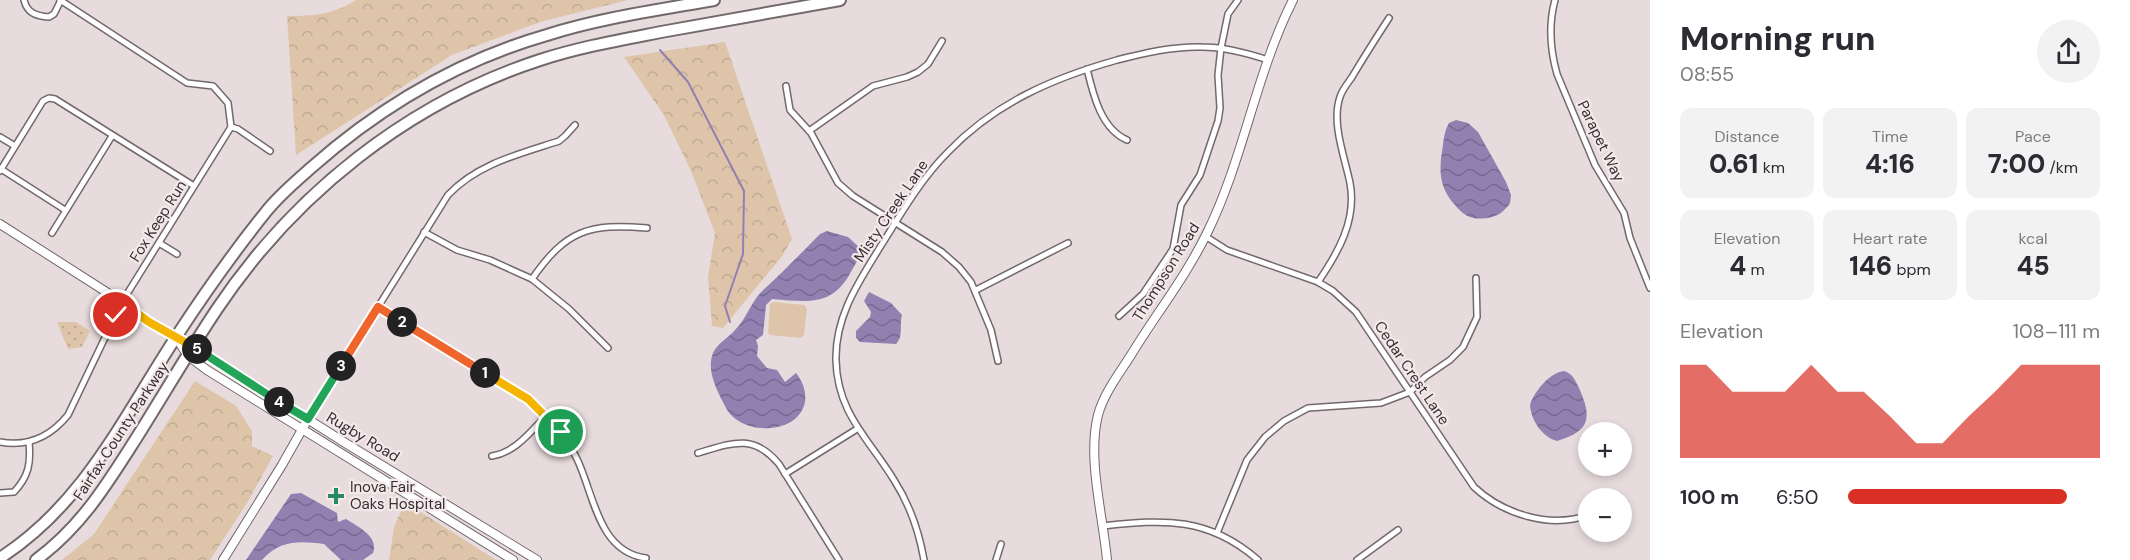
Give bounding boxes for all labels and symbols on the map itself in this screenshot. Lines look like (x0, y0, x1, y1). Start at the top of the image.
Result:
street label: Parapet Way (1573, 97, 1630, 185)
street label: Misty Creek Lane (849, 156, 933, 266)
street label: Fox Keep Run (125, 176, 191, 266)
street label: Thompson Road (1128, 219, 1204, 325)
pin (90, 289, 141, 340)
pin: 2 (387, 307, 417, 337)
street label: Cedar Crest Lane (1370, 317, 1454, 429)
pin: 5 (182, 334, 212, 364)
pin: 3 (326, 351, 356, 381)
street label: Fairfax County Parkway (69, 357, 174, 504)
pin: 1 (470, 358, 500, 388)
pin: 4 (264, 387, 294, 417)
pin (535, 406, 586, 457)
street label: Rugby Road (323, 407, 403, 467)
place label: Inova Fair Oaks Hospital (350, 477, 445, 514)
marker: Inova Fair Oaks Hospital (327, 487, 345, 505)

